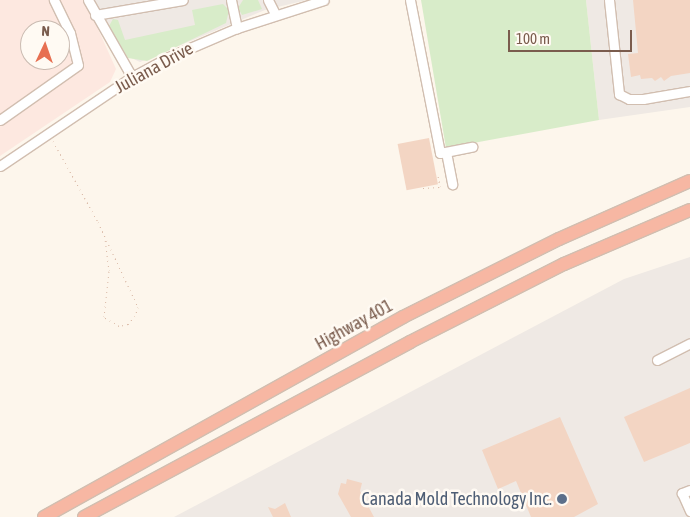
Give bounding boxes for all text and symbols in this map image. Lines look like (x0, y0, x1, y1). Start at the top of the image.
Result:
north arrow (20, 20, 70, 70)
scale bar (510, 20, 634, 52)
text: N (41, 23, 50, 39)
text: 100 m (516, 30, 550, 47)
street label: Juliana Drive (111, 38, 197, 98)
street label: Highway 401 (311, 295, 397, 355)
place label: Canada Mold Technology Inc. (362, 488, 552, 510)
marker: Canada Mold Technology Inc. (556, 493, 568, 505)

